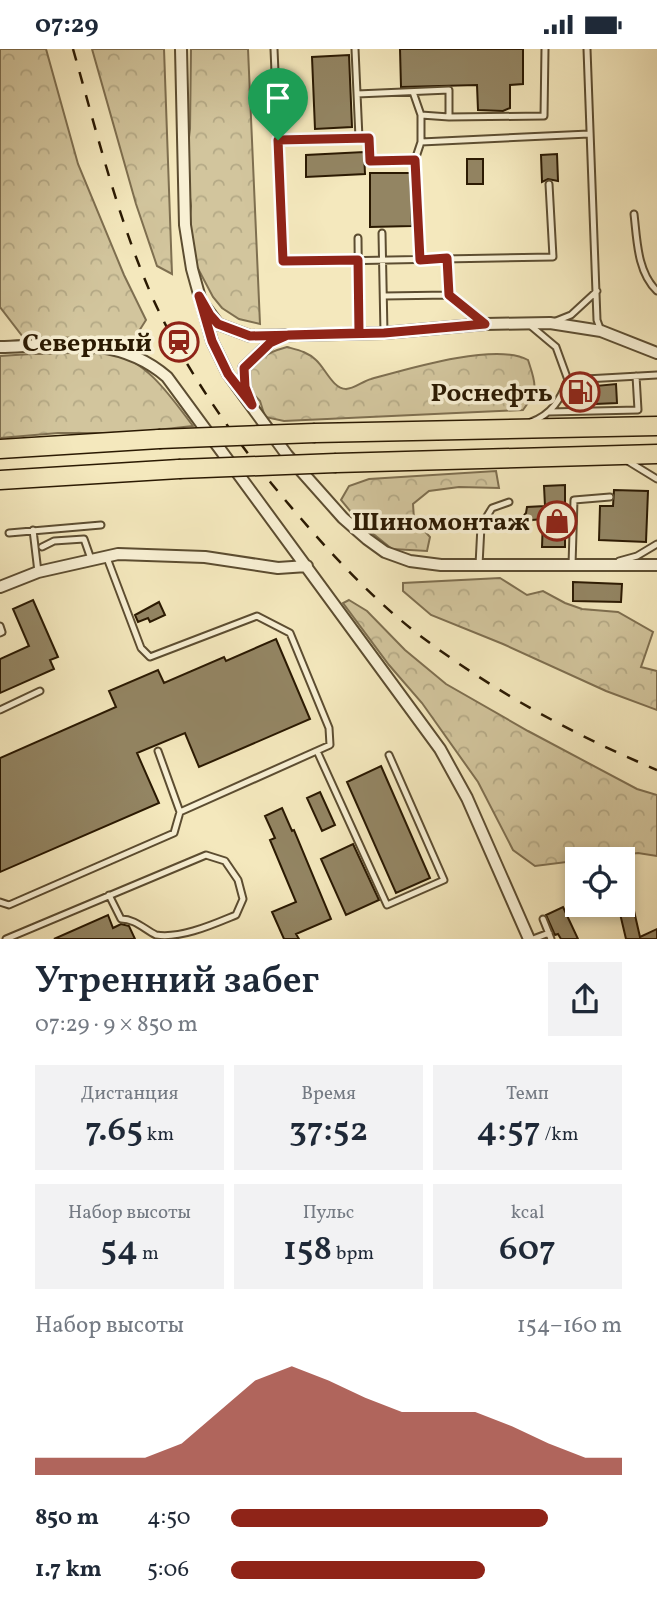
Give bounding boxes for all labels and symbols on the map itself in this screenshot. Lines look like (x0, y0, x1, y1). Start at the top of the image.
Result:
pin (248, 68, 308, 140)
station icon: Северный (158, 321, 200, 363)
place label: Северный (22, 326, 152, 362)
fuel station icon: Роснефть (559, 371, 601, 413)
place label: Роснефть (430, 376, 553, 412)
shop icon: Шиномонтаж (536, 500, 578, 542)
place label: Шиномонтаж (352, 505, 530, 541)

